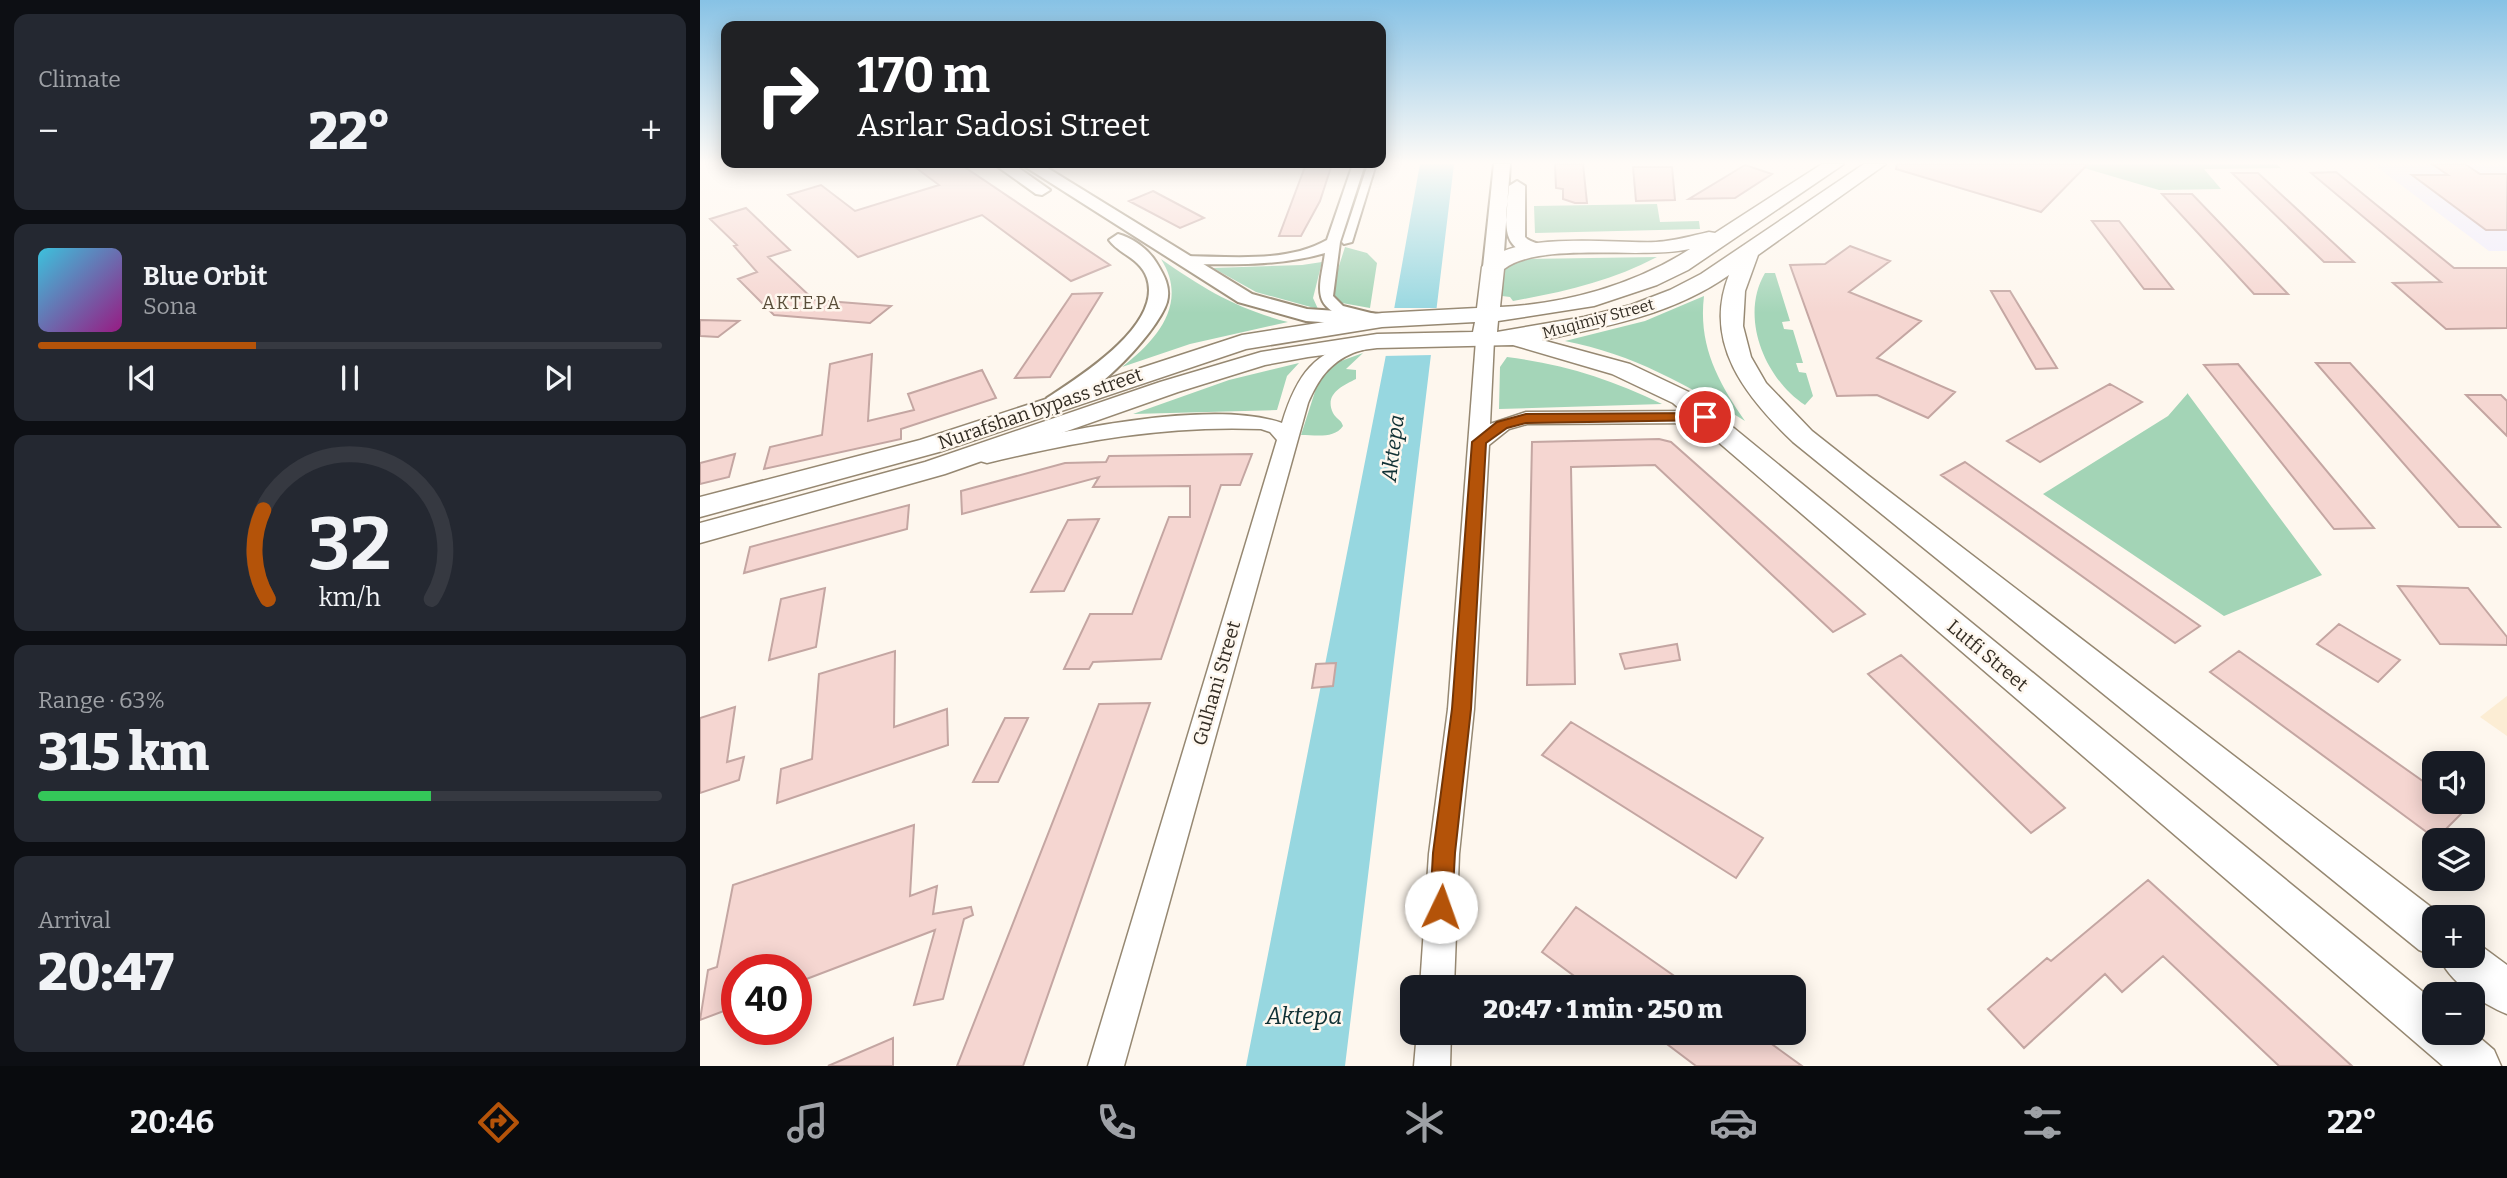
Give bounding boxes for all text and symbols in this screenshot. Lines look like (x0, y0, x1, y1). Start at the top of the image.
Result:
text: 170 m (857, 46, 990, 105)
icon: right (742, 49, 833, 140)
text: Climate (38, 65, 121, 93)
text: 22° (308, 100, 391, 163)
text: Asrlar Sadosi Street (857, 106, 1150, 144)
text: − (38, 108, 59, 154)
text: + (640, 108, 662, 154)
text: Blue Orbit (143, 261, 267, 292)
text: Sona (143, 292, 197, 320)
district label: AKTEPA (762, 292, 842, 314)
street label: Muqimiy Street (1540, 294, 1656, 343)
icon: previous (123, 359, 161, 397)
icon: pause (331, 359, 369, 397)
icon: next (539, 359, 577, 397)
street label: Nurafshan bypass street (935, 363, 1145, 454)
pin (1675, 387, 1735, 447)
icon: arrive (1686, 398, 1724, 436)
water label: Aktepa (1376, 413, 1410, 484)
text: 32 (309, 501, 391, 588)
text: km/h (319, 583, 381, 613)
street label: Lutfi Street (1942, 615, 2033, 696)
street label: Gulhani Street (1188, 618, 1245, 748)
text: Range · 63% (38, 686, 165, 714)
text: 315 km (38, 721, 209, 784)
map controls (2422, 751, 2485, 1045)
button: sound (2422, 751, 2485, 814)
button: layers (2422, 828, 2485, 891)
position arrow (1404, 870, 1478, 944)
button: + (2422, 905, 2485, 968)
text: Arrival (38, 906, 111, 934)
text: 20:47 (38, 941, 174, 1004)
speed limit sign: 40 (721, 954, 812, 1045)
button: − (2422, 982, 2485, 1045)
text: 20:47 · 1 min · 250 m (1483, 994, 1723, 1025)
water label: Aktepa (1265, 1002, 1342, 1030)
icon: directions (474, 1098, 523, 1147)
icon: music (783, 1098, 832, 1147)
icon: phone (1092, 1098, 1141, 1147)
icon: climate (1400, 1098, 1449, 1147)
icon: car (1709, 1098, 1758, 1147)
icon: filters (2018, 1098, 2067, 1147)
text: 20:46 (130, 1103, 214, 1141)
text: 22° (2327, 1103, 2377, 1141)

